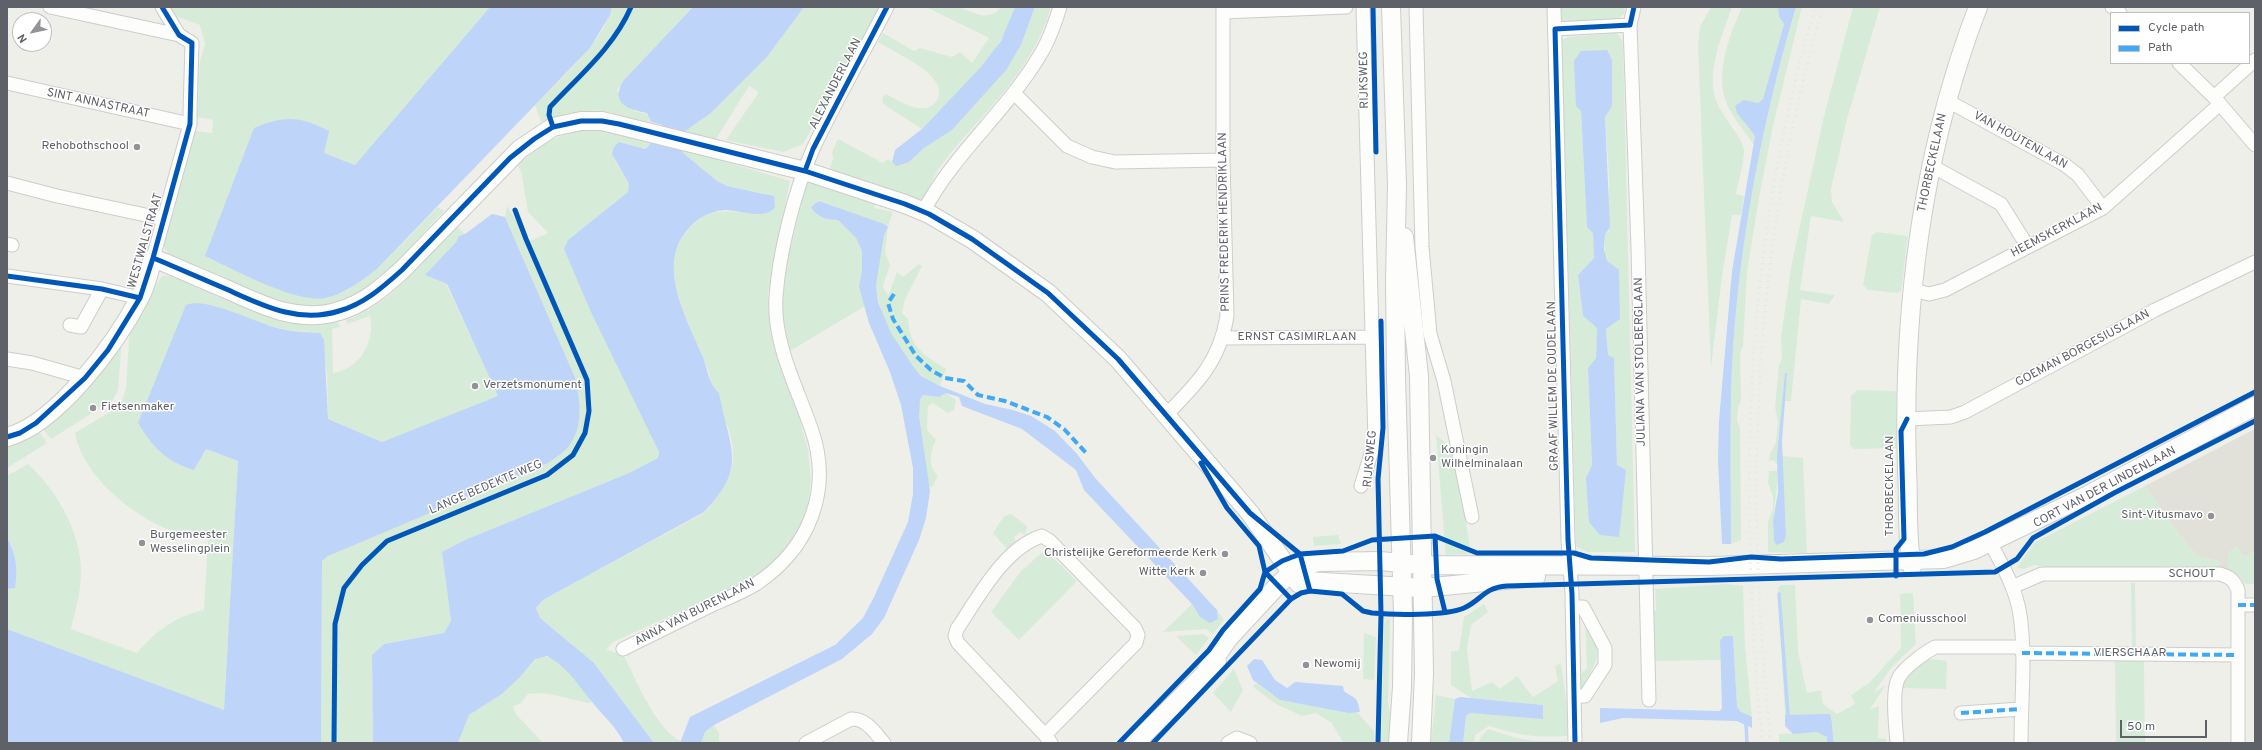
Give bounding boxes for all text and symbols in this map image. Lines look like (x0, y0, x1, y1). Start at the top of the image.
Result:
north arrow (12, 12, 52, 52)
legend (2110, 12, 2250, 64)
text: Cycle path (2148, 20, 2205, 36)
text: N (15, 31, 31, 45)
street label: ALEXANDERLAAN (807, 36, 865, 132)
text: Path (2148, 40, 2173, 56)
street label: RIJKSWEG (1357, 51, 1373, 109)
street label: SINT ANNASTRAAT (45, 86, 151, 122)
street label: VAN HOUTENLAAN (1970, 109, 2070, 173)
street label: THORBECKELAAN (1915, 112, 1951, 214)
street label: PRINS FREDERIK HENDRIKLAAN (1216, 132, 1234, 312)
place label: Rehobothschool (41, 140, 129, 154)
marker: Rehobothschool (132, 142, 142, 152)
street label: WESTWALSTRAAT (125, 192, 167, 290)
street label: HEEMSKERKLAAN (2009, 201, 2105, 261)
street label: JULIANA VAN STOLBERGLAAN (1632, 277, 1650, 447)
street label: GRAAF WILLEM DE OUDELAAN (1545, 301, 1563, 471)
street label: GOEMAN BORGESIUSLAAN (2013, 307, 2153, 391)
street label: ERNST CASIMIRLAAN (1238, 331, 1356, 345)
place label: Verzetsmonument (483, 379, 582, 393)
marker: Verzetsmonument (470, 381, 480, 391)
place label: Fietsenmaker (101, 401, 174, 415)
marker: Fietsenmaker (88, 403, 98, 413)
street label: RIJKSWEG (1361, 430, 1381, 488)
street label: THORBECKELAAN (1884, 436, 1898, 536)
place label: Koningin Wilhelminalaan (1441, 444, 1523, 472)
street label: CORT VAN DER LINDENLAAN (2031, 444, 2179, 532)
marker: Koningin Wilhelminalaan (1428, 453, 1438, 463)
street label: LANGE BEDEKTE WEG (427, 458, 545, 518)
place label: Sint-Vitusmavo (2121, 509, 2203, 523)
marker: Sint-Vitusmavo (2206, 511, 2216, 521)
place label: Burgemeester Wesselingplein (150, 529, 230, 557)
marker: Burgemeester Wesselingplein (137, 538, 147, 548)
place label: Christelijke Gereformeerde Kerk (1044, 547, 1217, 561)
marker: Christelijke Gereformeerde Kerk (1220, 549, 1230, 559)
place label: Witte Kerk (1139, 566, 1195, 580)
marker: Witte Kerk (1198, 568, 1208, 578)
street label: SCHOUT (2168, 568, 2216, 582)
street label: ANNA VAN BURENLAAN (633, 576, 757, 650)
place label: Comeniusschool (1878, 613, 1967, 627)
marker: Comeniusschool (1865, 615, 1875, 625)
street label: VIERSCHAAR (2093, 647, 2167, 661)
place label: Newomij (1314, 658, 1361, 672)
marker: Newomij (1301, 660, 1311, 670)
scale bar (2122, 712, 2209, 738)
text: 50 m (2127, 719, 2155, 735)

